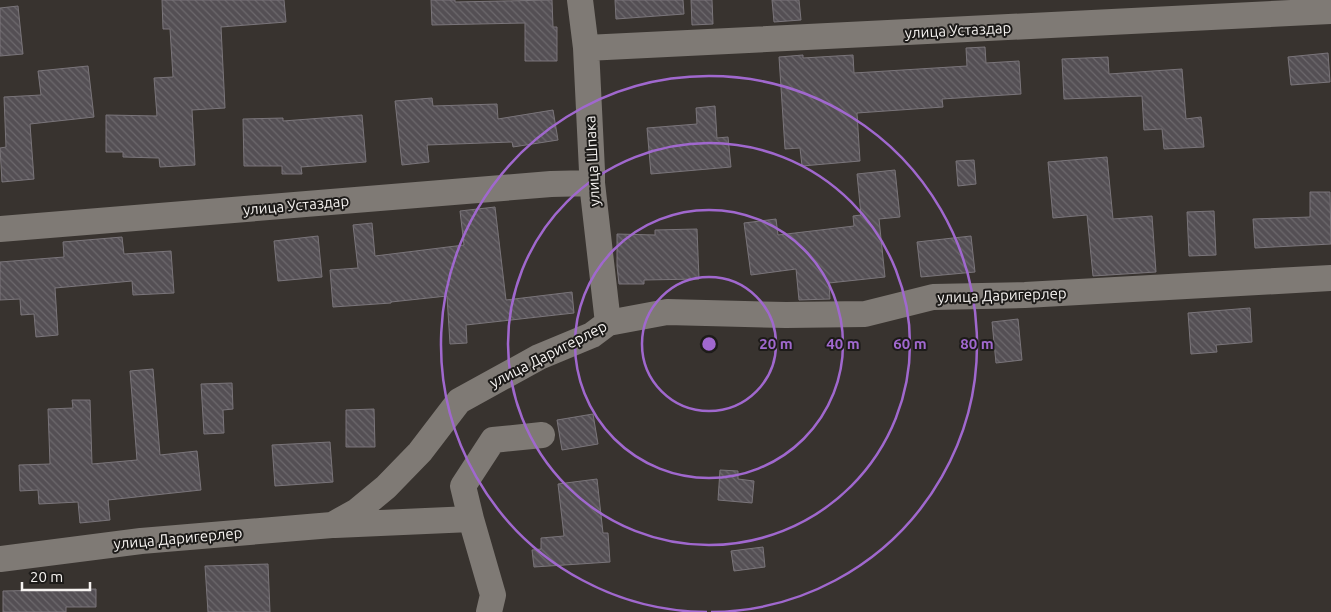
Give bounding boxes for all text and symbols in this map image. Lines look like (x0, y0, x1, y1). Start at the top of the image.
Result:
street label: улица Устаздар (904, 19, 1012, 41)
street label: улица Шпака (581, 115, 603, 207)
street label: улица Устаздар (242, 192, 350, 218)
street label: улица Даригерлер (937, 284, 1067, 306)
street label: улица Даригерлер (487, 317, 609, 391)
centre of rings (700, 335, 718, 353)
text: 20 m (759, 335, 793, 352)
text: 40 m (826, 335, 860, 352)
text: 60 m (893, 335, 927, 352)
text: 80 m (960, 335, 994, 352)
street label: улица Даригерлер (113, 524, 243, 552)
scale bar (22, 560, 90, 592)
text: 20 m (30, 568, 63, 585)

